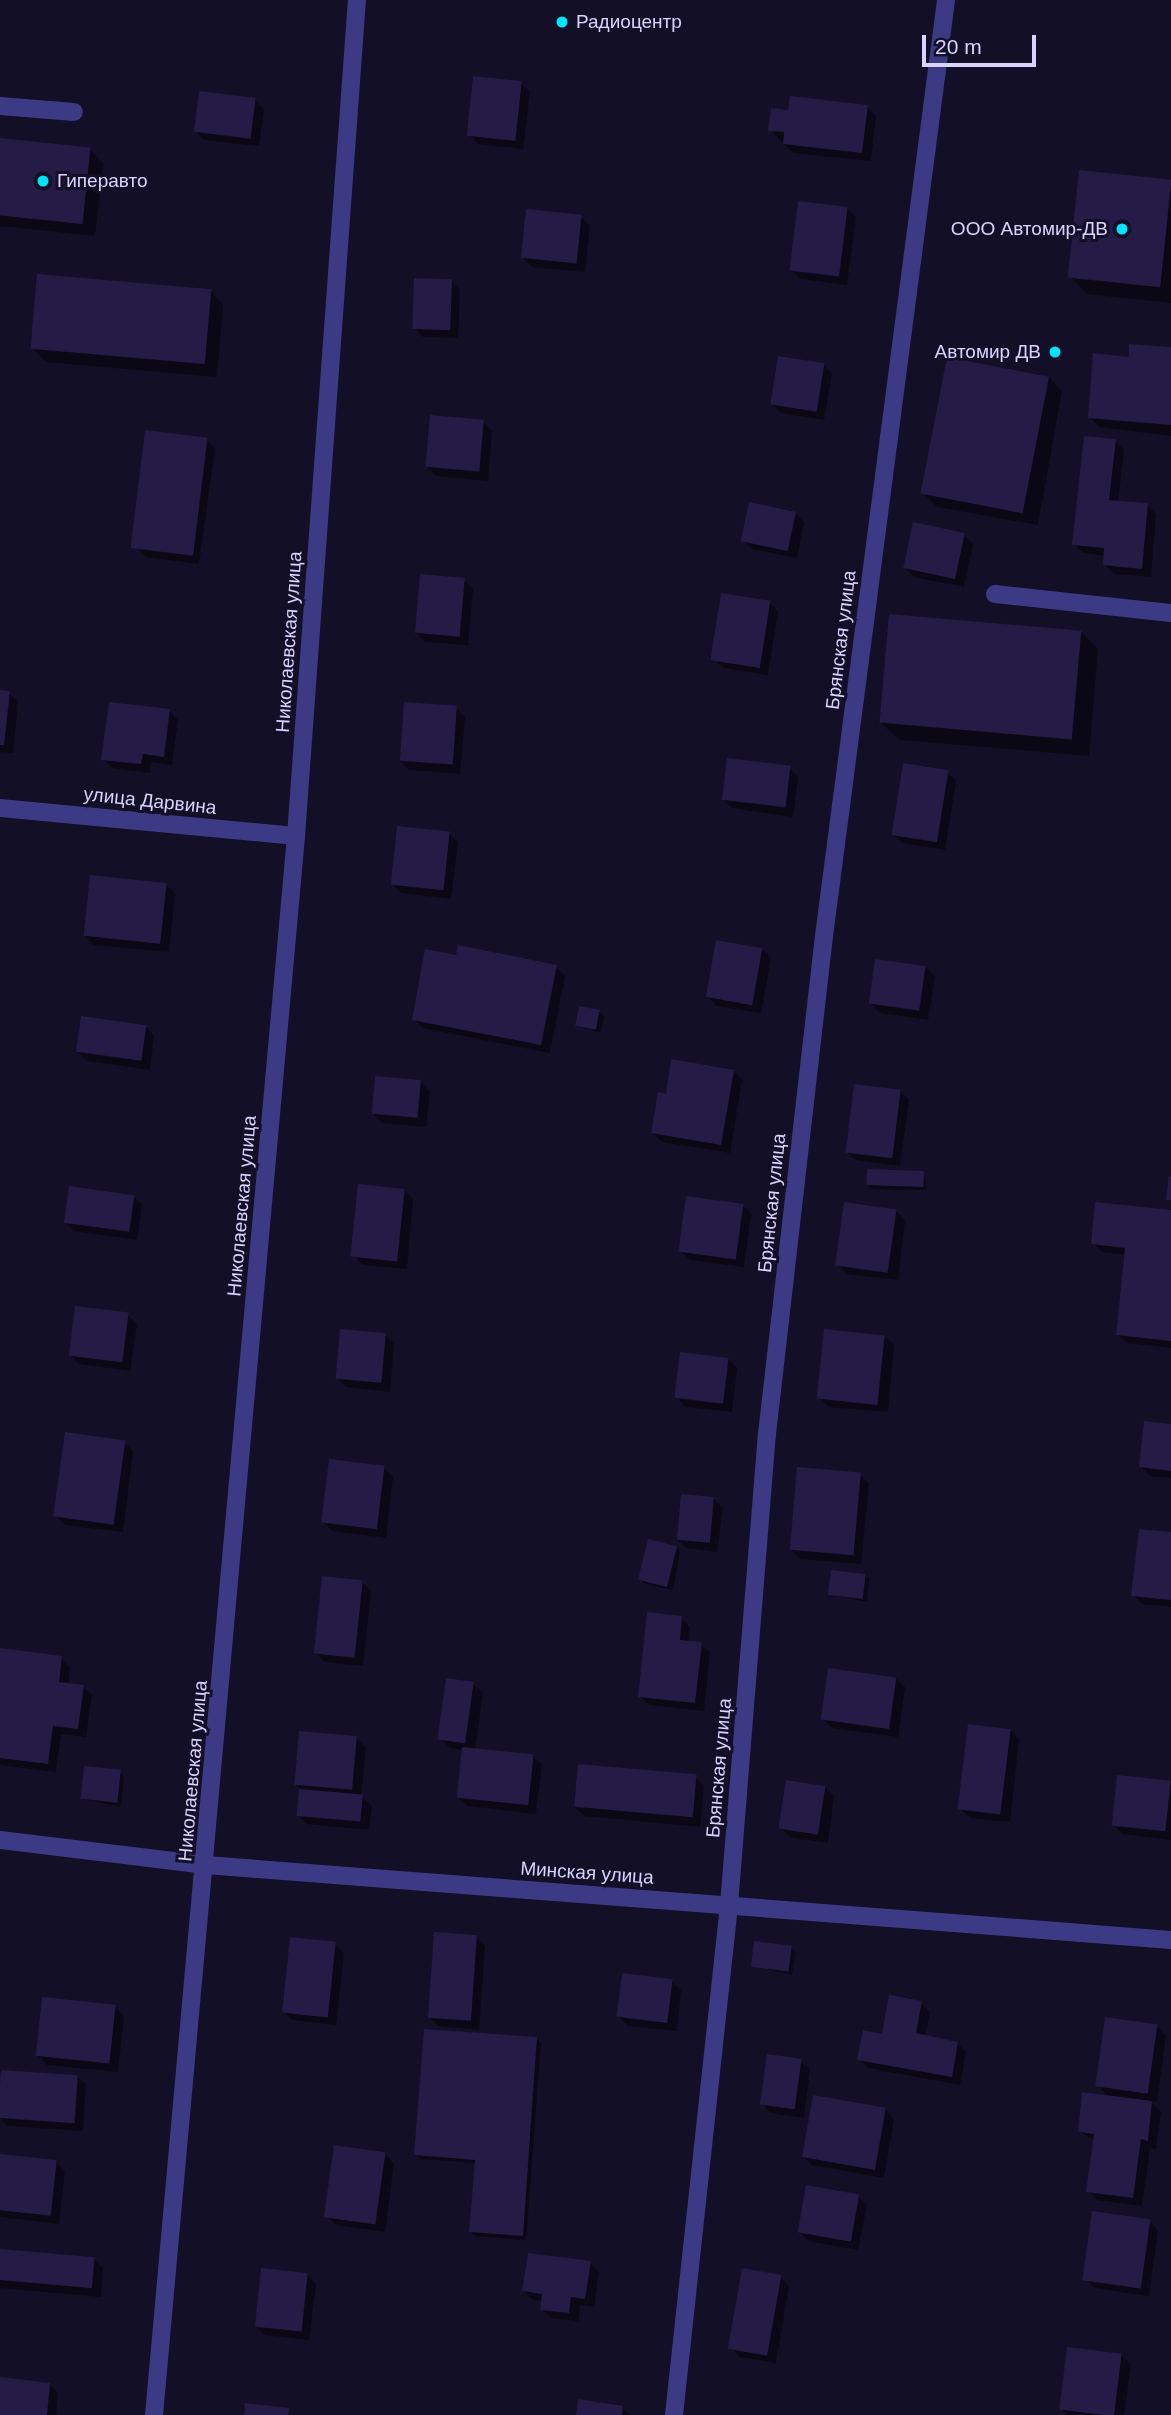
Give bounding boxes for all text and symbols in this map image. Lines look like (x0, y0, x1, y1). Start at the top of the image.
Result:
place label: Радиоцентр (576, 11, 682, 33)
marker: Радиоцентр (554, 14, 570, 30)
scale bar (926, 21, 1040, 65)
text: 20 m (935, 35, 982, 58)
place label: Гиперавто (57, 170, 148, 192)
marker: Гиперавто (35, 173, 51, 189)
place label: ООО Автомир-ДВ (951, 218, 1108, 240)
marker: ООО Автомир-ДВ (1114, 221, 1130, 237)
place label: Автомир ДВ (935, 341, 1041, 363)
marker: Автомир ДВ (1047, 344, 1063, 360)
street label: Николаевская улица (271, 551, 307, 733)
street label: Брянская улица (821, 569, 861, 711)
street label: улица Дарвина (83, 783, 217, 819)
street label: Николаевская улица (223, 1114, 261, 1298)
street label: Брянская улица (753, 1132, 791, 1274)
street label: Николаевская улица (174, 1679, 212, 1863)
street label: Брянская улица (702, 1697, 736, 1839)
street label: Минская улица (520, 1857, 654, 1889)

